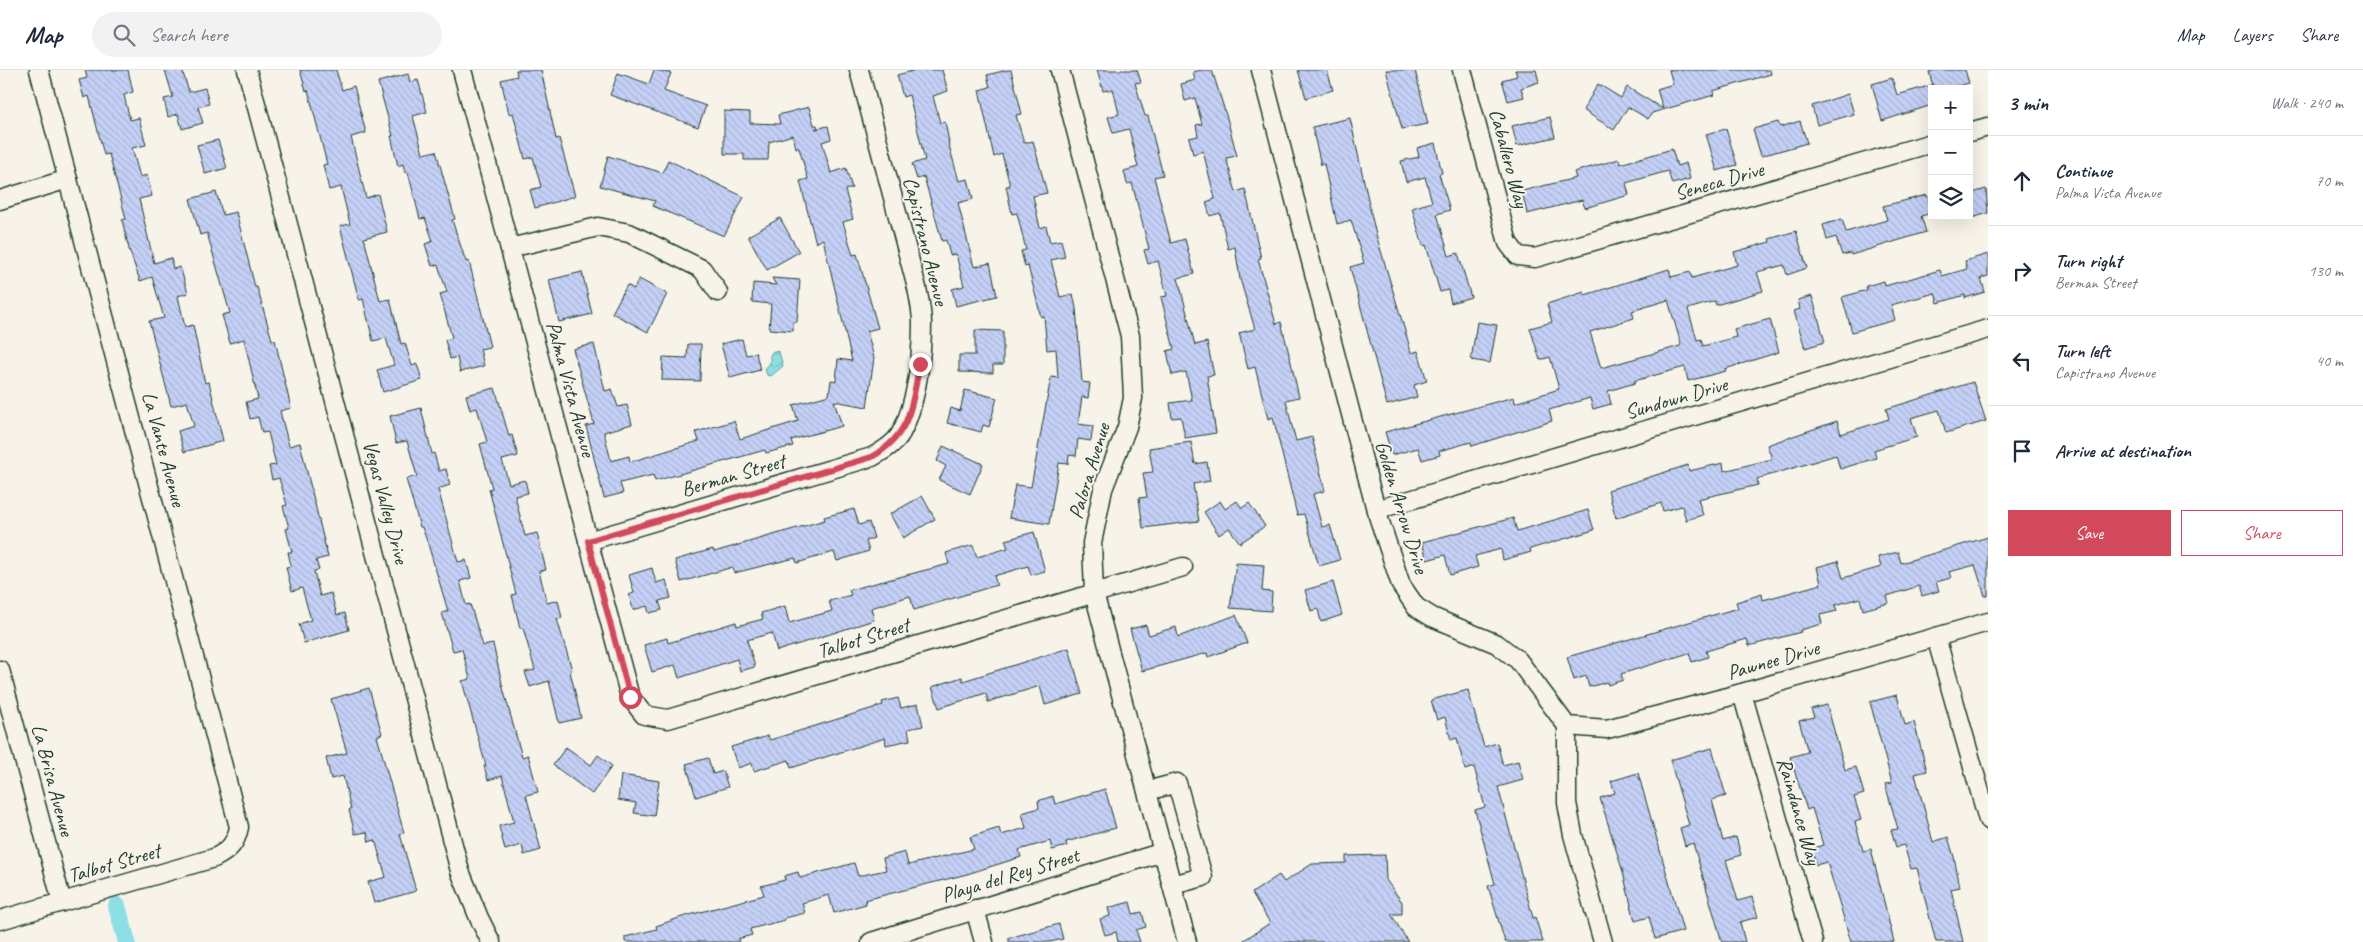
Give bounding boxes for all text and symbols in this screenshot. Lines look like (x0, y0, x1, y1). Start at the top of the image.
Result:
search box (92, 12, 442, 57)
text: Map (25, 20, 62, 50)
icon: search (110, 21, 138, 49)
text: Search here (150, 23, 228, 47)
text: Map (2177, 24, 2205, 46)
text: Layers (2233, 24, 2272, 46)
text: Share (2300, 24, 2338, 46)
map controls (1928, 85, 1973, 220)
button: + (1928, 85, 1973, 130)
text: 3 min (2008, 90, 2048, 116)
text: Walk · 240 m (2271, 93, 2343, 113)
street label: Caballero Way (1483, 106, 1535, 212)
button: − (1928, 130, 1973, 175)
street label: Seneca Drive (1671, 156, 1768, 206)
text: Continue (2055, 159, 2112, 183)
icon: ahead (2008, 167, 2036, 195)
text: 70 m (2316, 171, 2343, 191)
street label: Capistrano Avenue (897, 174, 955, 310)
button: layers (1928, 175, 1973, 220)
text: Palma Vista Avenue (2055, 183, 2161, 203)
text: Turn right (2055, 249, 2122, 273)
icon: right (2008, 257, 2036, 285)
text: 130 m (2309, 261, 2343, 281)
text: Berman Street (2055, 273, 2136, 293)
street label: Palma Vista Avenue (540, 319, 602, 462)
text: Turn left (2055, 339, 2110, 363)
icon: left (2008, 347, 2036, 375)
text: 40 m (2316, 351, 2343, 371)
route end (909, 353, 932, 376)
text: Capistrano Avenue (2055, 363, 2155, 383)
street label: Sundown Drive (1622, 370, 1732, 425)
street label: La Vante Avenue (136, 389, 192, 510)
street label: Palora Avenue (1062, 419, 1116, 522)
icon: arrive (2008, 437, 2036, 465)
street label: Vegas Valley Drive (357, 438, 415, 567)
street label: Golden Arrow Drive (1369, 438, 1435, 578)
text: Arrive at destination (2055, 439, 2191, 463)
street label: Berman Street (678, 447, 791, 502)
button: Save (2008, 510, 2171, 556)
button: Share (2181, 510, 2343, 556)
street label: Talbot Street (814, 611, 915, 664)
street label: Pawnee Drive (1724, 634, 1823, 686)
route start (619, 686, 642, 709)
street label: La Brisa Avenue (26, 721, 81, 840)
street label: Raindance Way (1771, 755, 1827, 869)
street label: Talbot Street (65, 837, 166, 889)
street label: Playa del Rey Street (938, 841, 1084, 908)

